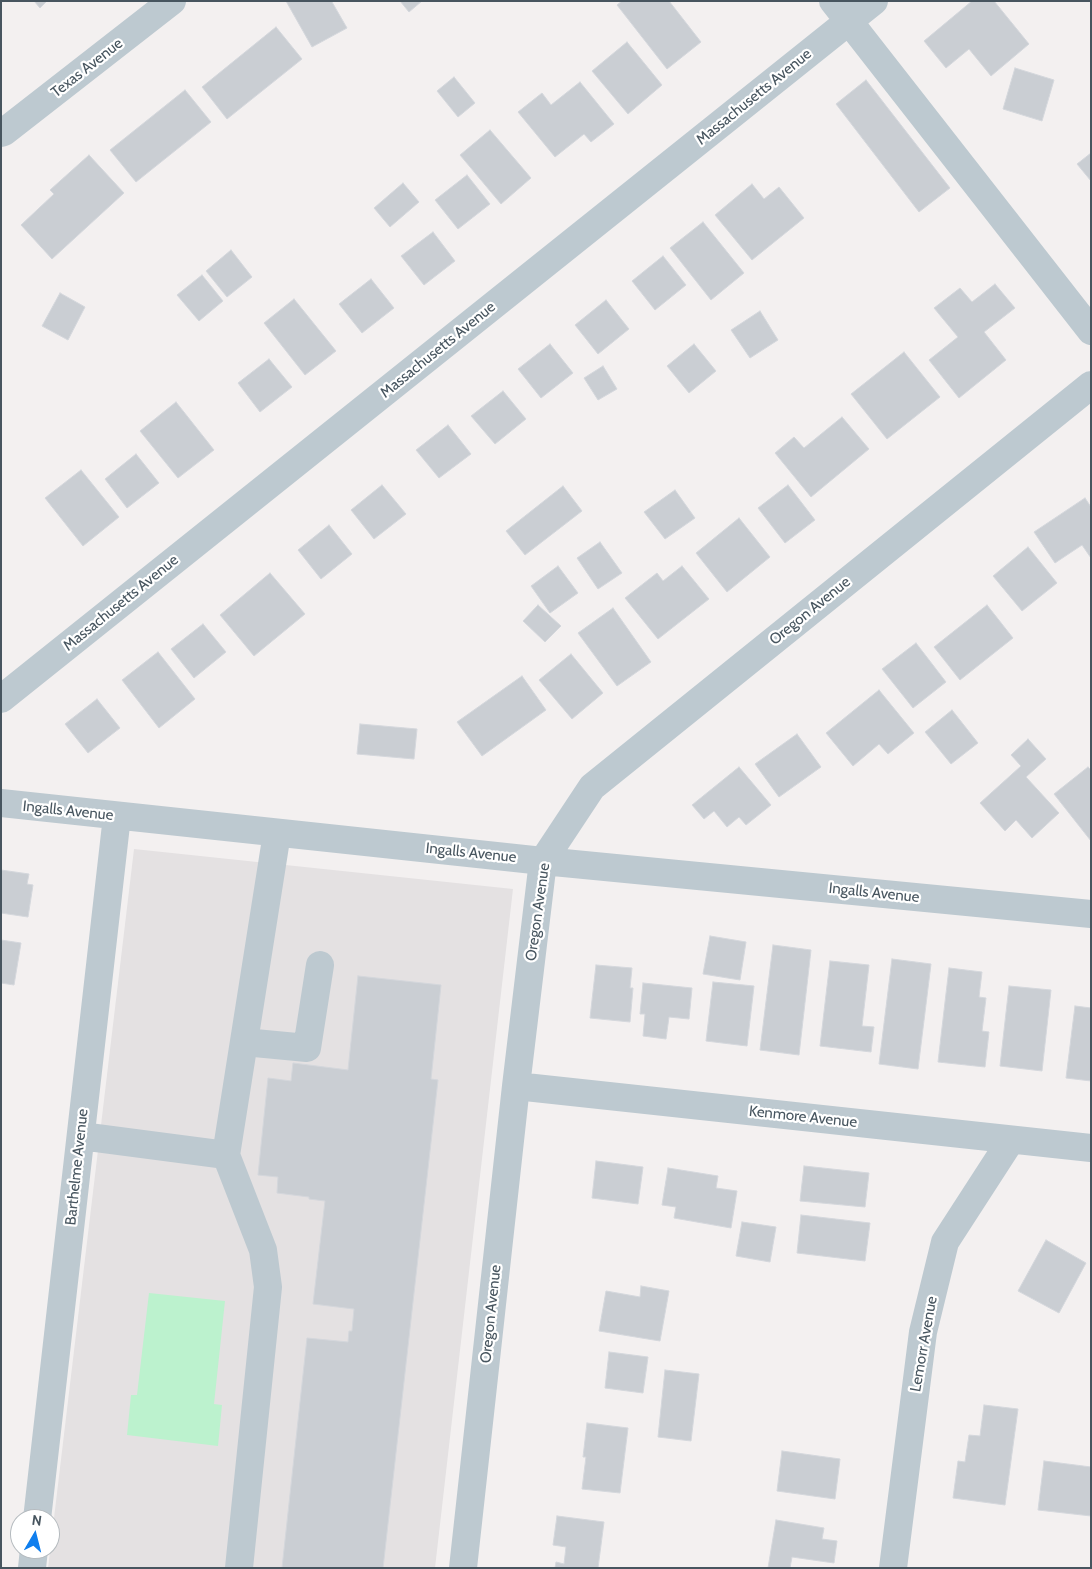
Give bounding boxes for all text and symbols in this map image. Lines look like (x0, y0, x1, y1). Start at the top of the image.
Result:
street label: Texas Avenue (48, 34, 126, 102)
street label: Massachusetts Avenue (693, 45, 815, 149)
street label: Massachusetts Avenue (377, 298, 499, 402)
street label: Massachusetts Avenue (60, 551, 182, 655)
street label: Oregon Avenue (766, 573, 854, 649)
street label: Ingalls Avenue (22, 797, 114, 825)
street label: Ingalls Avenue (425, 839, 517, 867)
street label: Oregon Avenue (522, 862, 554, 962)
street label: Ingalls Avenue (828, 879, 920, 907)
street label: Kenmore Avenue (748, 1102, 858, 1132)
street label: Barthelme Avenue (62, 1108, 92, 1226)
street label: Oregon Avenue (477, 1264, 505, 1364)
street label: Lemorr Avenue (907, 1295, 941, 1393)
north arrow (10, 1509, 60, 1559)
text: N (31, 1511, 43, 1530)

